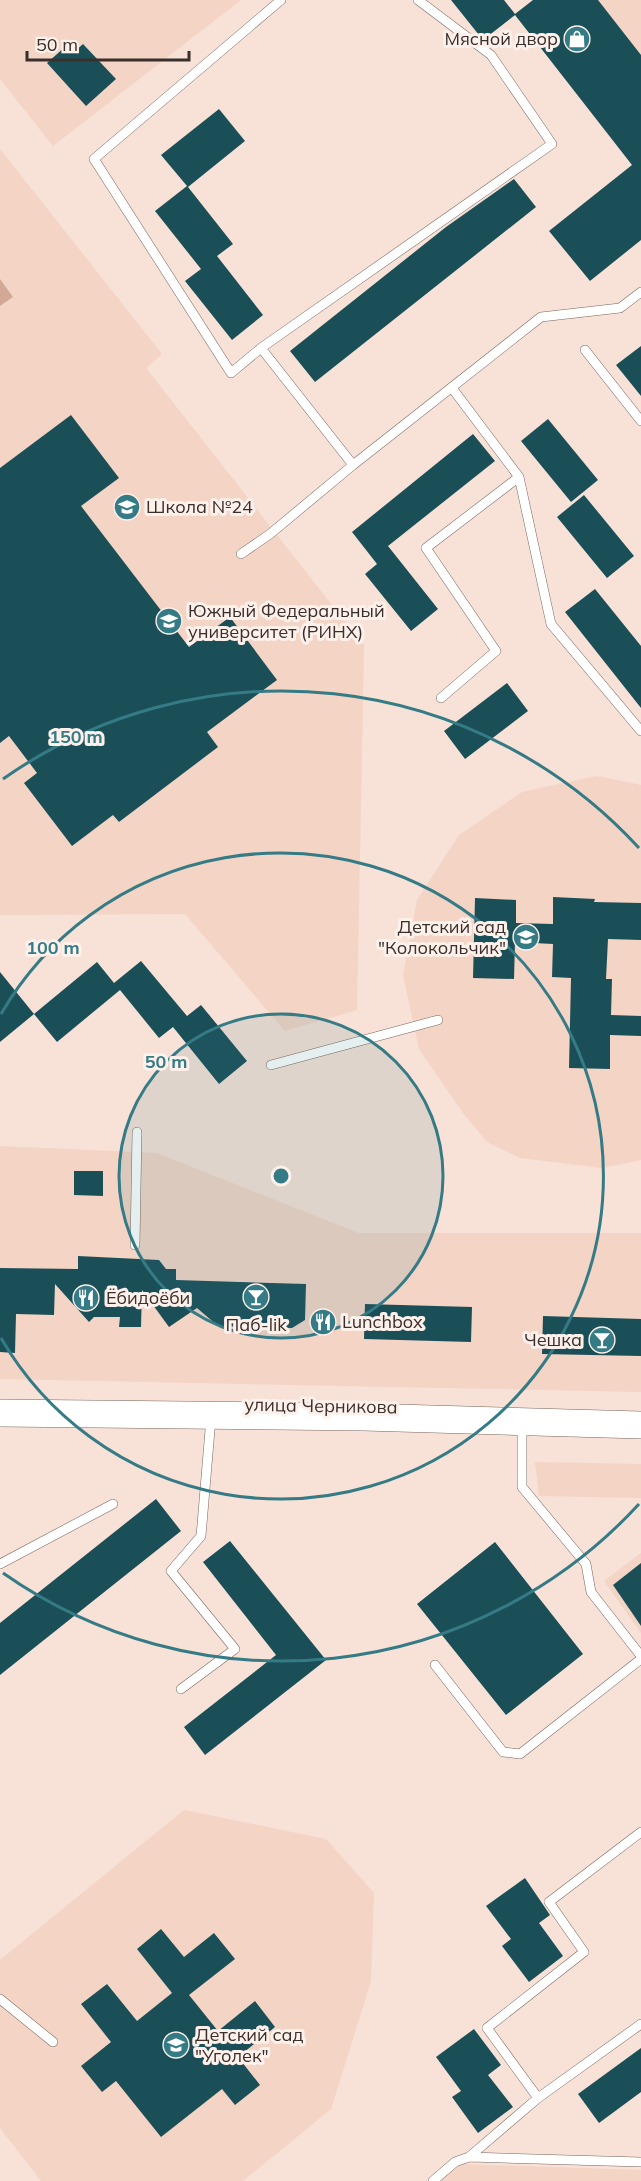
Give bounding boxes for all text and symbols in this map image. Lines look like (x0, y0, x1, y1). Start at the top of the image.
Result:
scale bar (27, 24, 189, 62)
shop icon: Мясной двор (562, 24, 592, 54)
place label: Мясной двор (445, 27, 558, 50)
text: 50 m (36, 33, 78, 56)
school or university icon: Школа №24 (112, 492, 142, 522)
place label: Школа №24 (146, 495, 253, 518)
place label: Южный Федеральный университет (РИНХ) (188, 599, 385, 643)
school or university icon: Южный Федеральный университет (РИНХ) (154, 606, 184, 636)
text: 150 m (49, 725, 103, 748)
place label: Детский сад "Колокольчик" (378, 915, 506, 959)
school or university icon: Детский сад "Колокольчик" (511, 922, 541, 952)
text: 100 m (26, 936, 80, 959)
text: 50 m (145, 1050, 187, 1073)
centre of rings (271, 1166, 291, 1186)
bar icon: Паб-lik (241, 1282, 271, 1312)
restaurant icon: Ёбидоёби (71, 1283, 101, 1313)
place label: Ёбидоёби (106, 1286, 190, 1309)
restaurant icon: Lunchbox (308, 1307, 338, 1337)
place label: Lunchbox (342, 1310, 423, 1333)
place label: Паб-lik (225, 1313, 287, 1336)
bar icon: Чешка (587, 1325, 617, 1355)
place label: Чешка (524, 1328, 582, 1351)
street label: улица Черникова (244, 1393, 398, 1418)
place label: Детский сад "Уголек" (195, 2023, 304, 2067)
school or university icon: Детский сад "Уголек" (161, 2030, 191, 2060)

